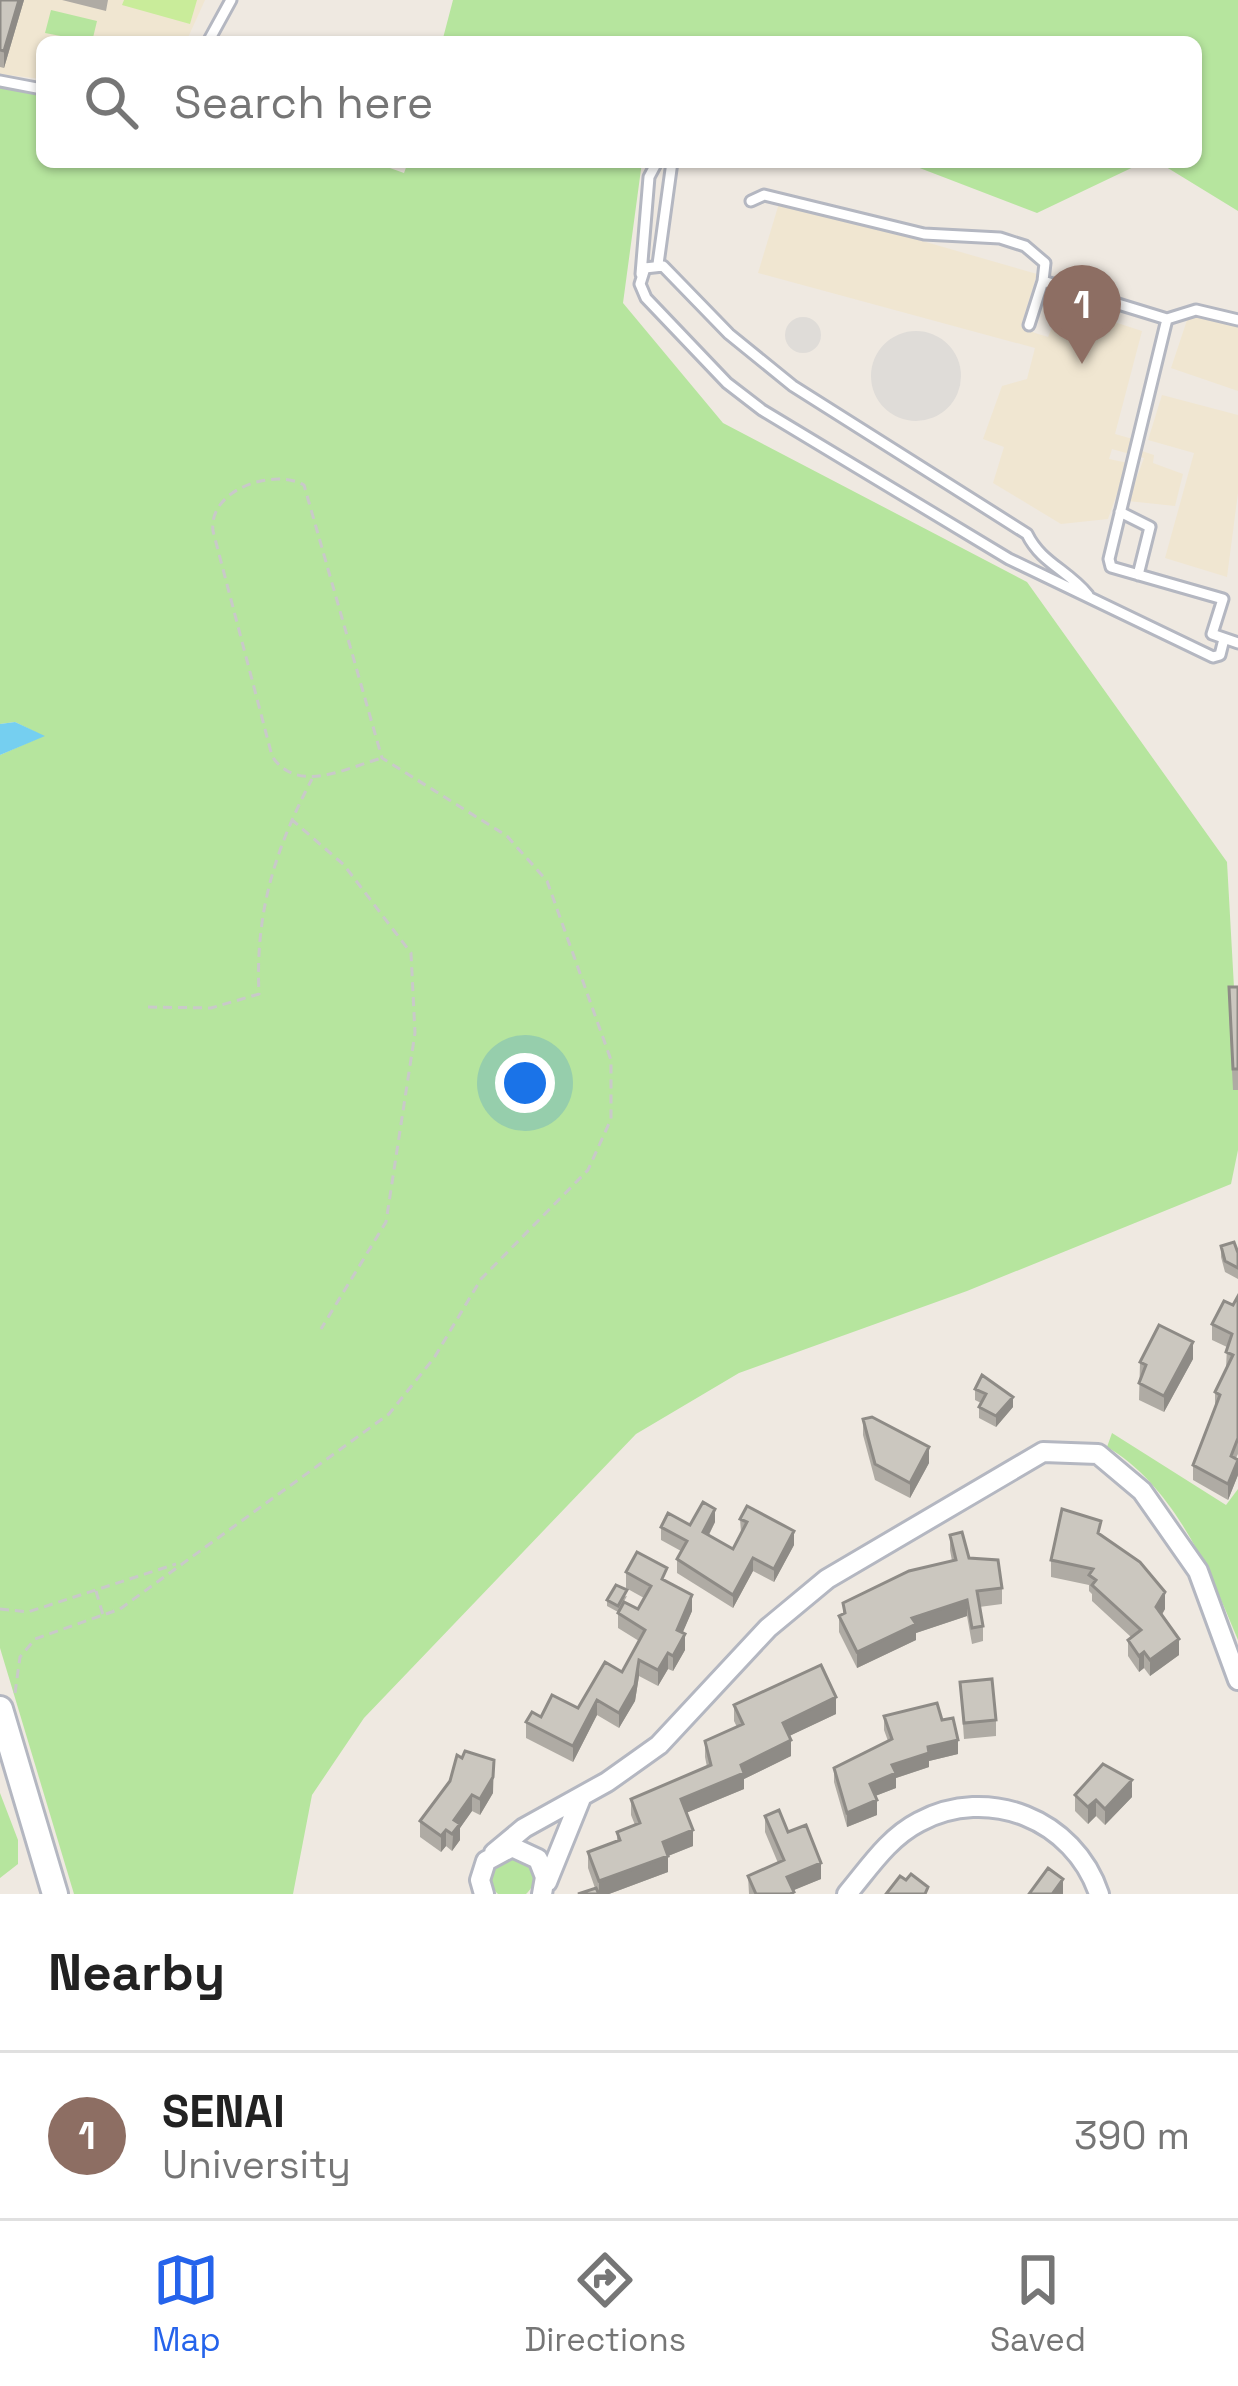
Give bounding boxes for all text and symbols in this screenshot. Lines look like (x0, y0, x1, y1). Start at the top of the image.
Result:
search box (36, 36, 1202, 168)
icon: search (78, 69, 144, 135)
text: Search here (174, 74, 433, 131)
pin: 1 (1043, 265, 1121, 364)
your location (495, 1053, 555, 1113)
text: Nearby (48, 1940, 225, 2005)
text: SENAI (162, 2083, 285, 2140)
text: 1 (78, 2111, 96, 2160)
text: 390 m (1074, 2111, 1190, 2160)
text: University (162, 2140, 351, 2189)
tab: Map (152, 2247, 221, 2361)
tab: Directions (524, 2247, 686, 2361)
tab: Saved (990, 2247, 1086, 2361)

